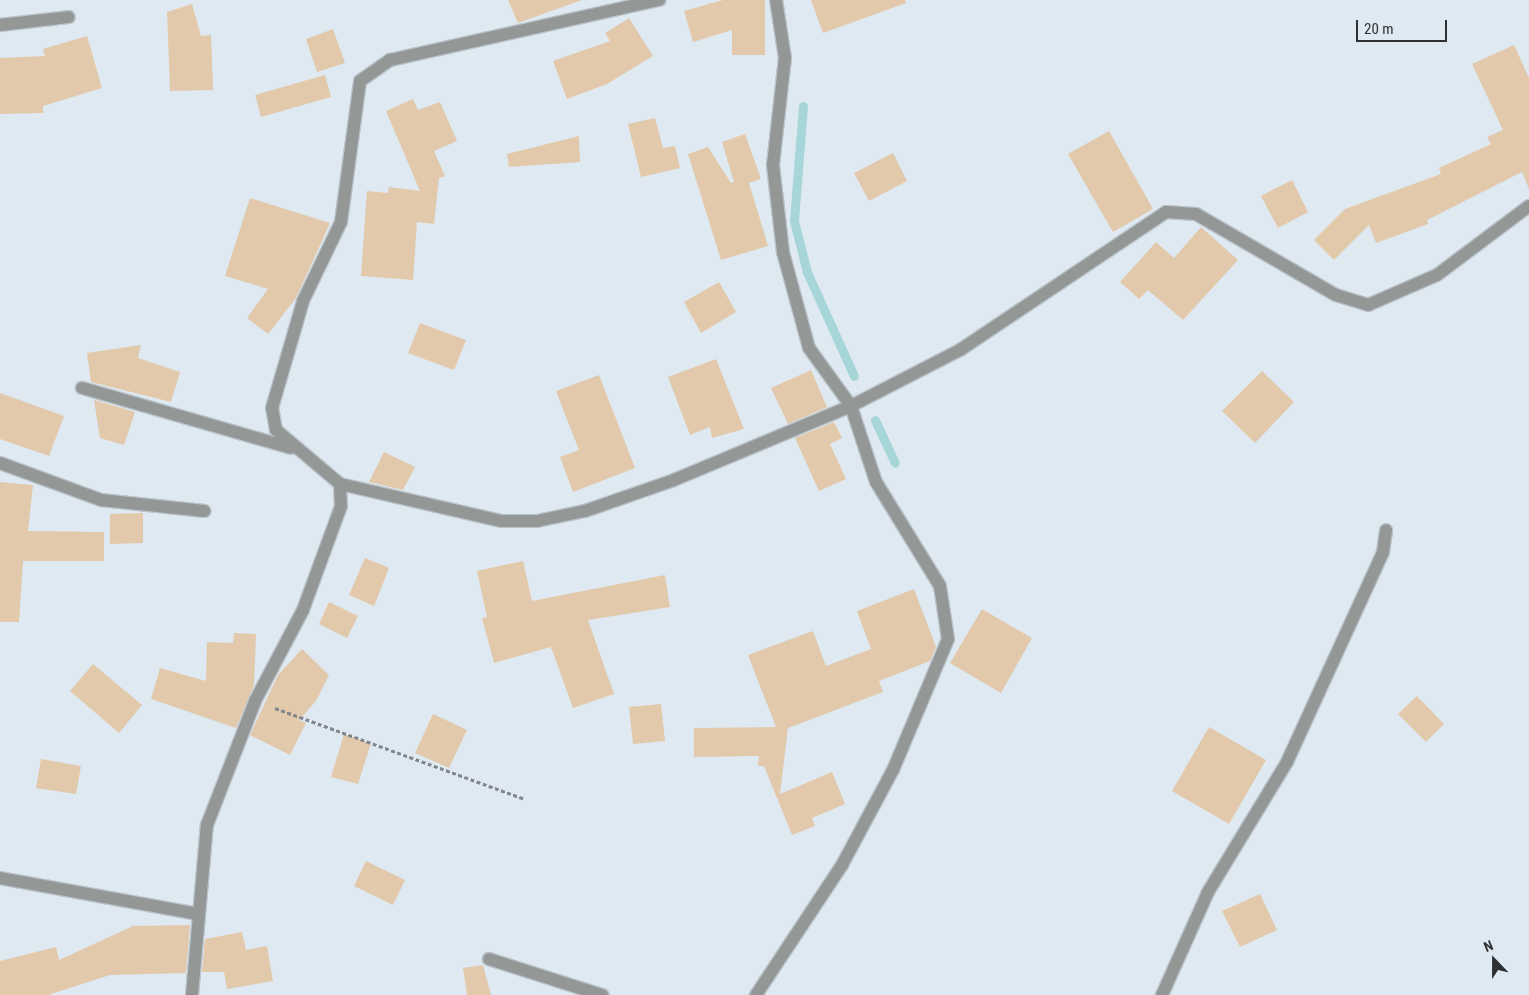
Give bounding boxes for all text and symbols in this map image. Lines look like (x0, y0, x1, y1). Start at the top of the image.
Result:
scale bar (1359, 10, 1450, 42)
text: 20 m (1364, 20, 1394, 38)
north arrow (1469, 935, 1519, 985)
text: N (1481, 937, 1495, 955)

